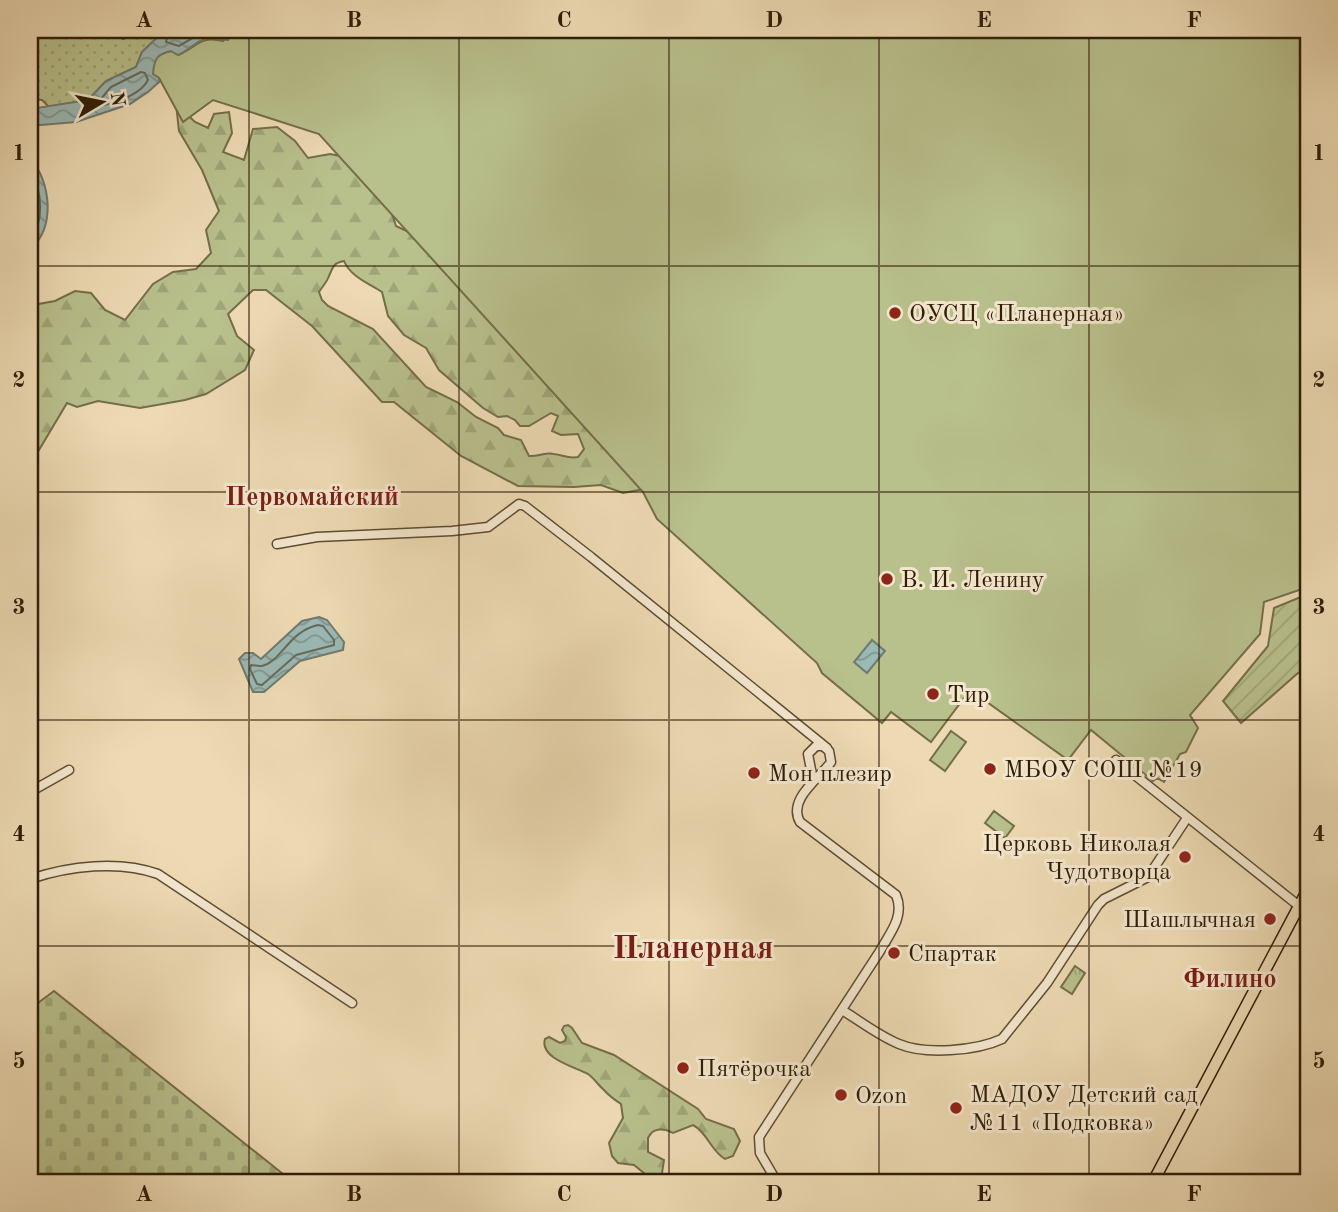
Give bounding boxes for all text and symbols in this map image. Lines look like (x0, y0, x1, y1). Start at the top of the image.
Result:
text: A (135, 9, 153, 32)
text: B (346, 9, 362, 32)
text: C (556, 9, 572, 32)
text: D (765, 9, 783, 32)
text: E (976, 9, 992, 32)
text: F (1186, 9, 1202, 32)
north arrow (66, 66, 136, 136)
text: N (106, 91, 127, 109)
text: 1 (12, 142, 26, 165)
text: 1 (1312, 142, 1326, 165)
place label: ОУСЦ «Планерная» (909, 303, 1124, 327)
marker: ОУСЦ «Планерная» (887, 305, 903, 321)
text: 2 (12, 369, 26, 392)
text: 2 (1312, 369, 1326, 392)
district label: Первомайский (225, 485, 399, 511)
place label: В. И. Ленину (901, 569, 1045, 593)
marker: В. И. Ленину (879, 571, 895, 587)
text: 3 (12, 596, 26, 619)
text: 3 (1312, 596, 1326, 619)
place label: Тир (947, 684, 989, 708)
marker: Тир (925, 686, 941, 702)
place label: МБОУ СОШ №19 (1004, 759, 1203, 783)
marker: МБОУ СОШ №19 (982, 761, 998, 777)
place label: Мон плезир (768, 763, 892, 787)
marker: Мон плезир (746, 765, 762, 781)
text: 4 (12, 823, 26, 846)
text: 4 (1312, 823, 1326, 846)
place label: Церковь Николая Чудотворца (983, 833, 1171, 885)
marker: Церковь Николая Чудотворца (1177, 849, 1193, 865)
place label: Шашлычная (1123, 909, 1256, 933)
marker: Шашлычная (1262, 911, 1278, 927)
district label: Планерная (612, 934, 774, 966)
place label: Спартак (908, 943, 997, 967)
marker: Спартак (886, 945, 902, 961)
district label: Филино (1183, 967, 1277, 993)
text: 5 (12, 1050, 26, 1073)
text: 5 (1312, 1050, 1326, 1073)
place label: Пятёрочка (697, 1058, 811, 1082)
marker: Пятёрочка (675, 1060, 691, 1076)
place label: МАДОУ Детский сад №11 «Подковка» (970, 1084, 1198, 1136)
place label: Ozon (855, 1085, 907, 1109)
marker: Ozon (833, 1087, 849, 1103)
marker: МАДОУ Детский сад №11 «Подковка» (948, 1100, 964, 1116)
text: A (135, 1183, 153, 1206)
text: B (346, 1183, 362, 1206)
text: C (556, 1183, 572, 1206)
text: D (765, 1183, 783, 1206)
text: E (976, 1183, 992, 1206)
text: F (1186, 1183, 1202, 1206)

